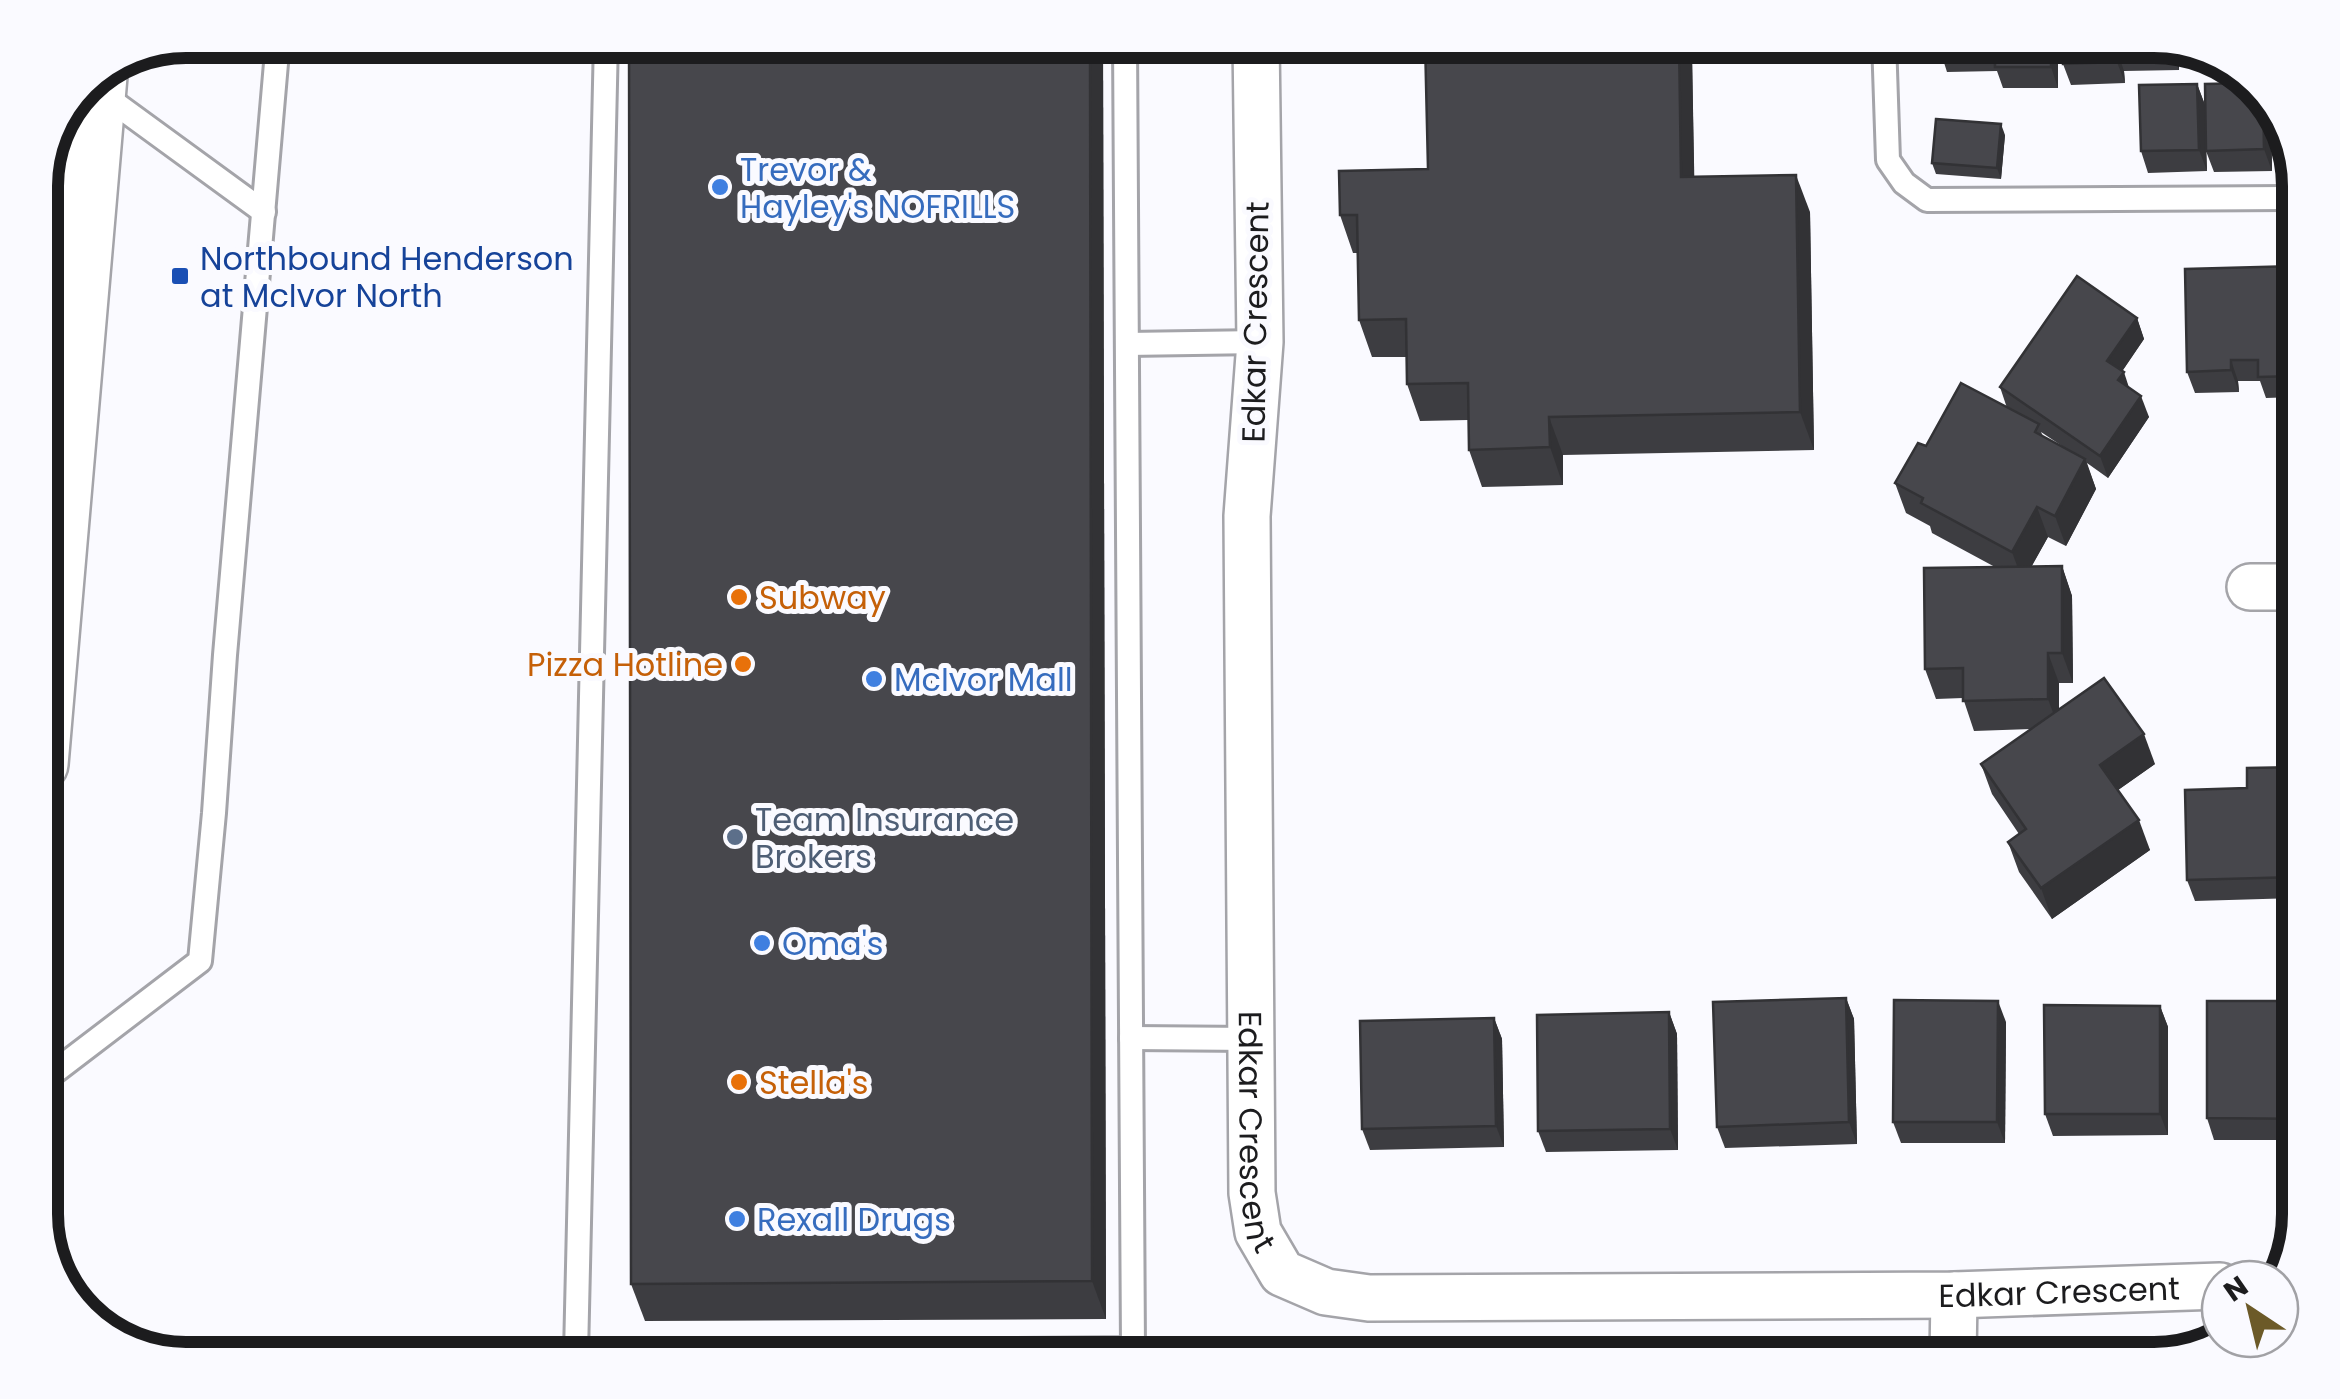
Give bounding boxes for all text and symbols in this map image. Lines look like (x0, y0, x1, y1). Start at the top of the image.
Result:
place label: Trevor & Hayley's NOFRILLS (740, 147, 1015, 229)
marker: Trevor & Hayley's NOFRILLS (709, 176, 731, 198)
street label: Edkar Crescent (1230, 201, 1280, 443)
place label: Northbound Henderson at McIvor North (200, 236, 574, 318)
marker: Northbound Henderson at McIvor North (169, 265, 191, 287)
place label: Subway (759, 575, 886, 620)
marker: Subway (728, 586, 750, 608)
place label: Pizza Hotline (527, 642, 723, 687)
marker: Pizza Hotline (732, 653, 754, 675)
place label: McIvor Mall (894, 657, 1073, 702)
marker: McIvor Mall (863, 668, 885, 690)
place label: Team Insurance Brokers (755, 797, 1014, 879)
marker: Team Insurance Brokers (724, 826, 746, 848)
place label: Oma's (782, 921, 884, 966)
marker: Oma's (751, 932, 773, 954)
street label: Edkar Crescent (1228, 1011, 1287, 1260)
place label: Stella's (759, 1060, 868, 1105)
marker: Stella's (728, 1071, 750, 1093)
place label: Rexall Drugs (757, 1197, 951, 1242)
marker: Rexall Drugs (726, 1208, 748, 1230)
north arrow (2200, 1259, 2300, 1359)
street label: Edkar Crescent (1938, 1265, 2180, 1318)
text: N (2216, 1267, 2256, 1311)

